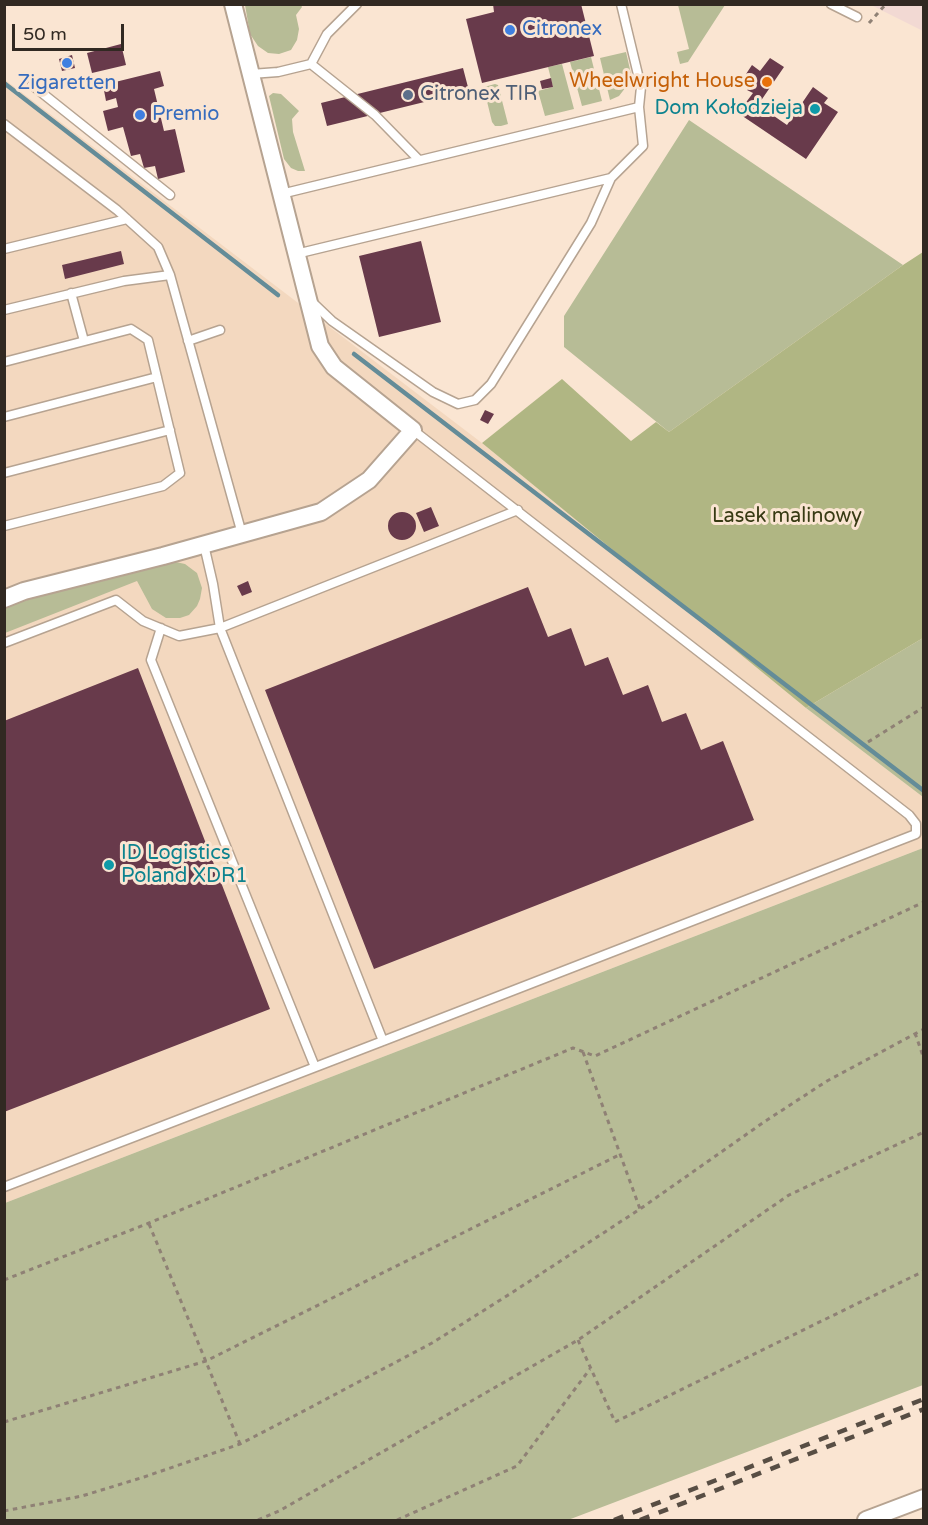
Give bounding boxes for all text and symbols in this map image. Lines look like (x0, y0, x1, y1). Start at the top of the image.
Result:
scale bar (15, 12, 128, 50)
place label: Citronex (522, 18, 602, 42)
text: 50 m (23, 23, 67, 45)
marker: Citronex (503, 23, 517, 37)
marker: Zigaretten (60, 56, 74, 70)
place label: Wheelwright House (569, 70, 755, 94)
place label: Zigaretten (18, 72, 116, 96)
marker: Wheelwright House (760, 75, 774, 89)
place label: Citronex TIR (420, 83, 538, 107)
marker: Citronex TIR (401, 88, 415, 102)
place label: Dom Kołodzieja (655, 97, 803, 121)
marker: Dom Kołodzieja (808, 102, 822, 116)
place label: Premio (152, 103, 219, 127)
marker: Premio (133, 108, 147, 122)
park label: Lasek malinowy (712, 505, 862, 529)
place label: ID Logistics Poland XDR1 (121, 842, 248, 889)
marker: ID Logistics Poland XDR1 (102, 858, 116, 872)

